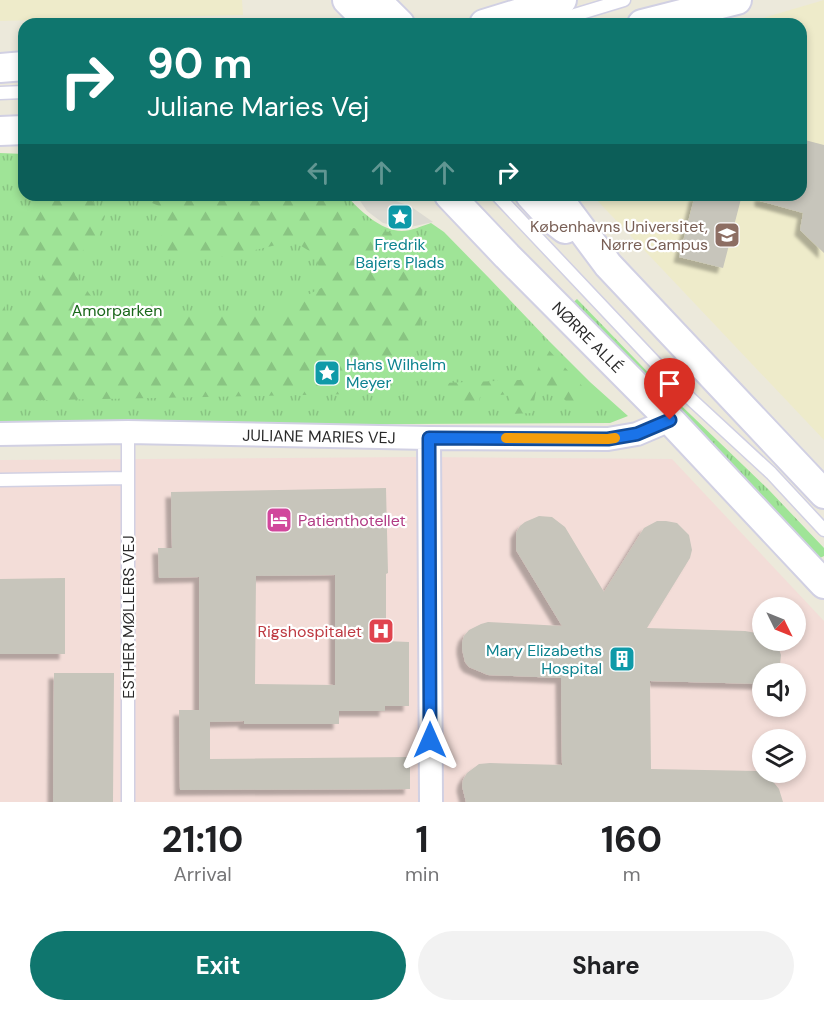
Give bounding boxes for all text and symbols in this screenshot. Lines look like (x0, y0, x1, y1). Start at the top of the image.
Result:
text: 90 m (147, 36, 253, 91)
icon: right (48, 42, 126, 120)
text: Juliane Maries Vej (147, 89, 369, 124)
icon: left (302, 156, 335, 189)
icon: ahead (365, 156, 398, 189)
icon: ahead (428, 156, 461, 189)
icon: right (491, 156, 524, 189)
place icon: Fredrik Bajers Plads (385, 202, 415, 232)
place label: Københavns Universitet, Nørre Campus (530, 216, 708, 255)
school or university icon: Københavns Universitet, Nørre Campus (712, 220, 742, 250)
place label: Fredrik Bajers Plads (355, 234, 445, 273)
street label: NØRRE ALLÉ (548, 297, 628, 377)
park label: Amorparken (72, 300, 162, 321)
place label: Hans Wilhelm Meyer (346, 354, 446, 393)
place icon: Hans Wilhelm Meyer (312, 358, 342, 388)
pin (644, 358, 695, 420)
icon: arrive (653, 367, 686, 400)
street label: JULIANE MARIES VEJ (242, 425, 396, 448)
hotel icon: Patienthotellet (264, 505, 294, 535)
place label: Patienthotellet (298, 510, 406, 531)
street label: ESTHER MØLLERS VEJ (118, 535, 139, 699)
north arrow (752, 597, 806, 651)
map controls (752, 597, 806, 783)
hospital icon: Rigshospitalet (366, 616, 396, 646)
place label: Rigshospitalet (257, 621, 362, 642)
place label: Mary Elizabeths Hospital (486, 640, 602, 679)
building icon: Mary Elizabeths Hospital (607, 644, 637, 674)
button: sound (752, 663, 806, 717)
position arrow (398, 708, 462, 772)
button: layers (752, 729, 806, 783)
text: 21:10 (162, 816, 243, 863)
text: 1 (416, 816, 429, 863)
text: 160 (601, 816, 662, 863)
text: Arrival (173, 861, 232, 887)
text: min (405, 861, 439, 887)
text: m (623, 861, 640, 887)
button: Exit (30, 931, 406, 1000)
button: Share (418, 931, 794, 1000)

